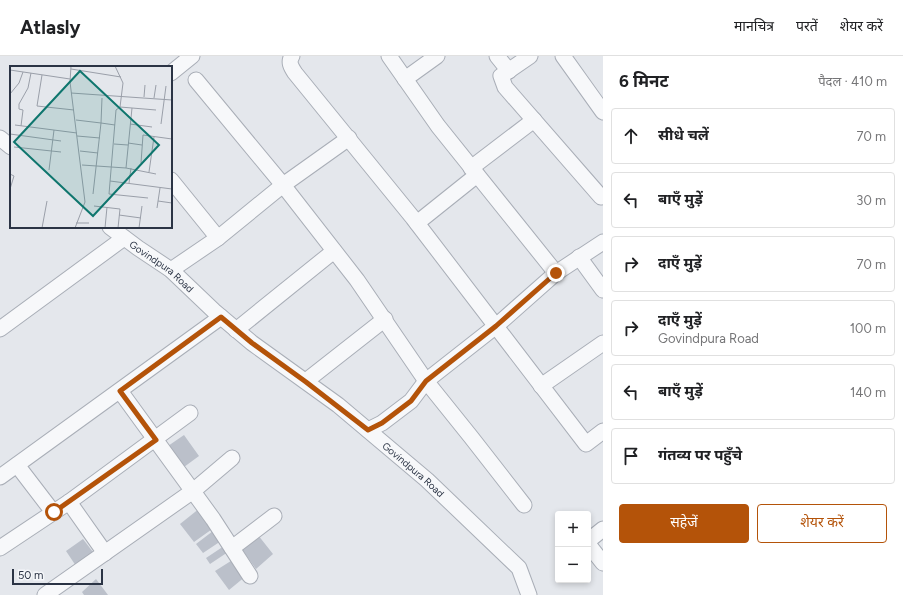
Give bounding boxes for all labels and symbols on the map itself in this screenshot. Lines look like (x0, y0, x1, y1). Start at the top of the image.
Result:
inset map (10, 66, 172, 228)
street label: Govindpura Road (127, 237, 197, 295)
route end (547, 264, 565, 282)
street label: Govindpura Road (380, 439, 447, 500)
route start (45, 503, 63, 521)
scale bar (12, 567, 103, 586)

